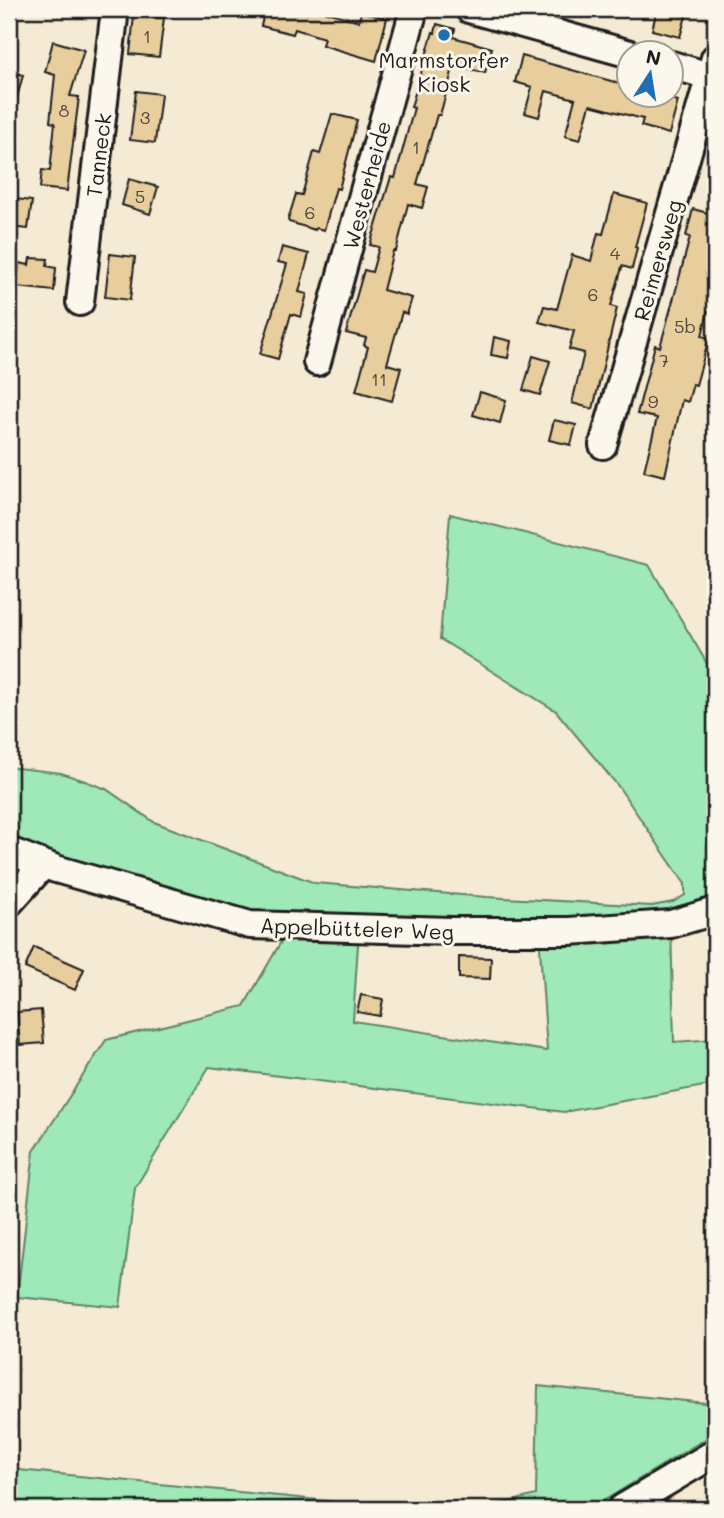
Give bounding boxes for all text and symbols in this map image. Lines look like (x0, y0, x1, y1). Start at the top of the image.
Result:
house number: 1 (143, 24, 151, 48)
marker: Marmstorfer Kiosk (436, 27, 452, 43)
north arrow (616, 38, 686, 108)
text: N (644, 43, 663, 71)
place label: Marmstorfer Kiosk (378, 46, 510, 97)
house number: 8 (59, 98, 70, 122)
house number: 3 (140, 105, 150, 129)
street label: Tanneck (79, 111, 117, 199)
street label: Westerheide (336, 118, 396, 252)
house number: 1 (412, 135, 420, 159)
house number: 5 (135, 184, 145, 208)
street label: Reimersweg (627, 196, 687, 324)
house number: 6 (305, 200, 315, 224)
house number: 4 (610, 241, 621, 265)
house number: 6 (588, 282, 598, 306)
house number: 5b (674, 314, 696, 338)
house number: 7 (659, 348, 669, 372)
house number: 11 (371, 367, 387, 391)
house number: 9 (648, 389, 659, 413)
street label: Appelbütteler Weg (259, 911, 455, 945)

